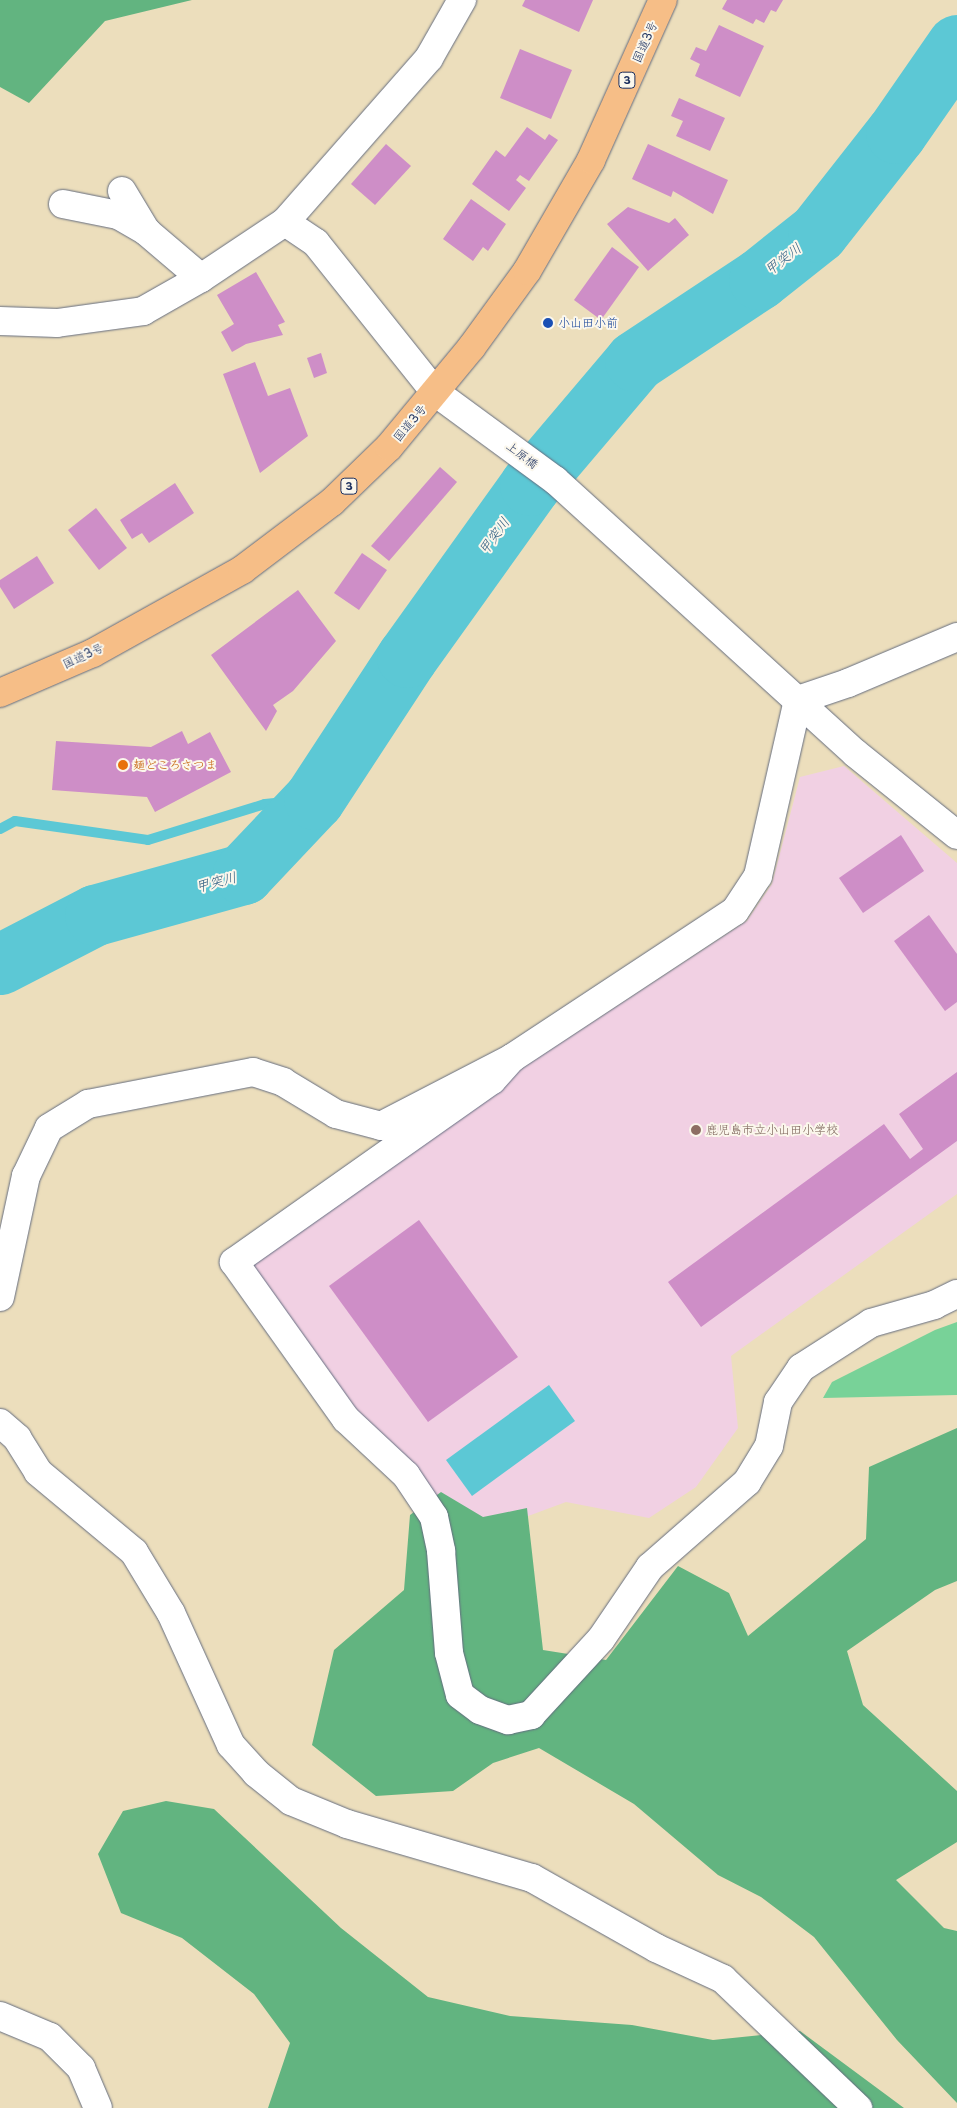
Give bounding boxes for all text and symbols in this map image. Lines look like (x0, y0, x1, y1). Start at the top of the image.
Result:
street label: 国道3号 (629, 19, 661, 65)
road number: 3 (618, 72, 636, 88)
water label: 甲突川 (761, 239, 805, 279)
place label: 小山田小前 (558, 316, 618, 330)
marker: 小山田小前 (542, 317, 554, 329)
street label: 国道3号 (390, 402, 430, 444)
street label: 上原橋 (503, 438, 541, 472)
road number: 3 (340, 478, 358, 494)
water label: 甲突川 (475, 514, 513, 558)
street label: 国道3号 (60, 640, 106, 672)
place label: 麺どころさつま (133, 758, 217, 772)
marker: 麺どころさつま (117, 759, 129, 771)
water label: 甲突川 (194, 868, 238, 896)
place label: 鹿児島市立小山田小学校 (706, 1123, 838, 1137)
marker: 鹿児島市立小山田小学校 (690, 1124, 702, 1136)

